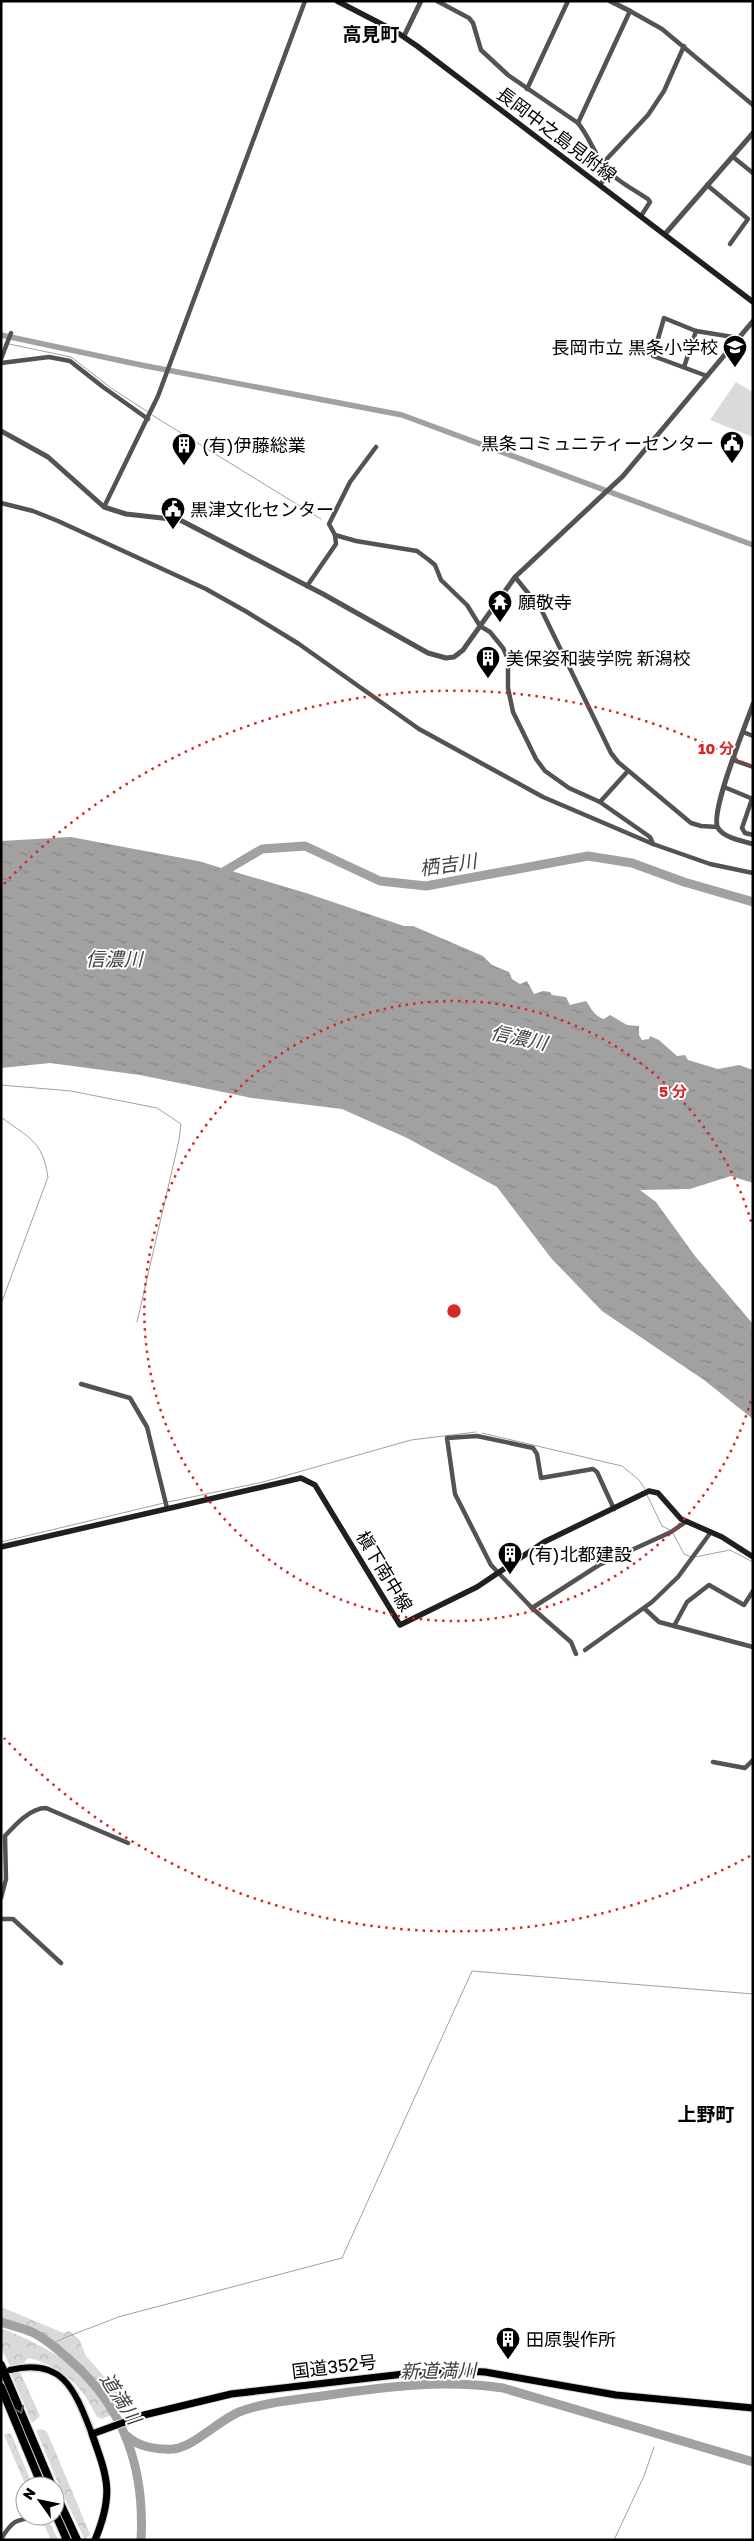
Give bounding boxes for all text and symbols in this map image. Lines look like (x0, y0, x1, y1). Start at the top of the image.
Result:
district label: 高見町 (342, 22, 400, 45)
street label: 長岡中之島見附線 (493, 82, 621, 186)
school or university icon: 長岡市立 黒条小学校 (722, 334, 748, 368)
place label: 長岡市立 黒条小学校 (552, 336, 718, 358)
public building icon: 黒条コミュニティーセンター (719, 430, 745, 464)
building icon: (有)伊藤総業 (171, 432, 197, 466)
place label: 黒条コミュニティーセンター (481, 432, 714, 454)
place label: (有)伊藤総業 (202, 434, 306, 456)
public building icon: 黒津文化センター (160, 496, 186, 530)
place label: 黒津文化センター (190, 498, 334, 520)
temple icon: 願敬寺 (487, 589, 513, 623)
place label: 願敬寺 (518, 591, 572, 613)
building icon: 美保姿和装学院 新潟校 (475, 645, 501, 679)
place label: 美保姿和装学院 新潟校 (506, 647, 691, 669)
text: 10 分 (698, 739, 734, 757)
water label: 栖吉川 (418, 848, 480, 879)
water label: 信濃川 (85, 947, 144, 970)
water label: 信濃川 (489, 1020, 551, 1055)
text: 5 分 (659, 1082, 687, 1100)
centre of rings (445, 1302, 463, 1320)
street label: 槇下南中線 (352, 1527, 418, 1615)
building icon: (有)北都建設 (497, 1541, 523, 1575)
place label: (有)北都建設 (528, 1543, 632, 1565)
district label: 上野町 (677, 2102, 735, 2125)
building icon: 田原製作所 (495, 2326, 521, 2360)
place label: 田原製作所 (526, 2328, 616, 2350)
street label: 国道352号 (290, 2350, 378, 2382)
water label: 新道満川 (400, 2358, 478, 2382)
water label: 道満川 (96, 2368, 147, 2430)
one-way arrow (13, 2405, 24, 2414)
north arrow (15, 2476, 65, 2526)
text: N (19, 2485, 39, 2503)

